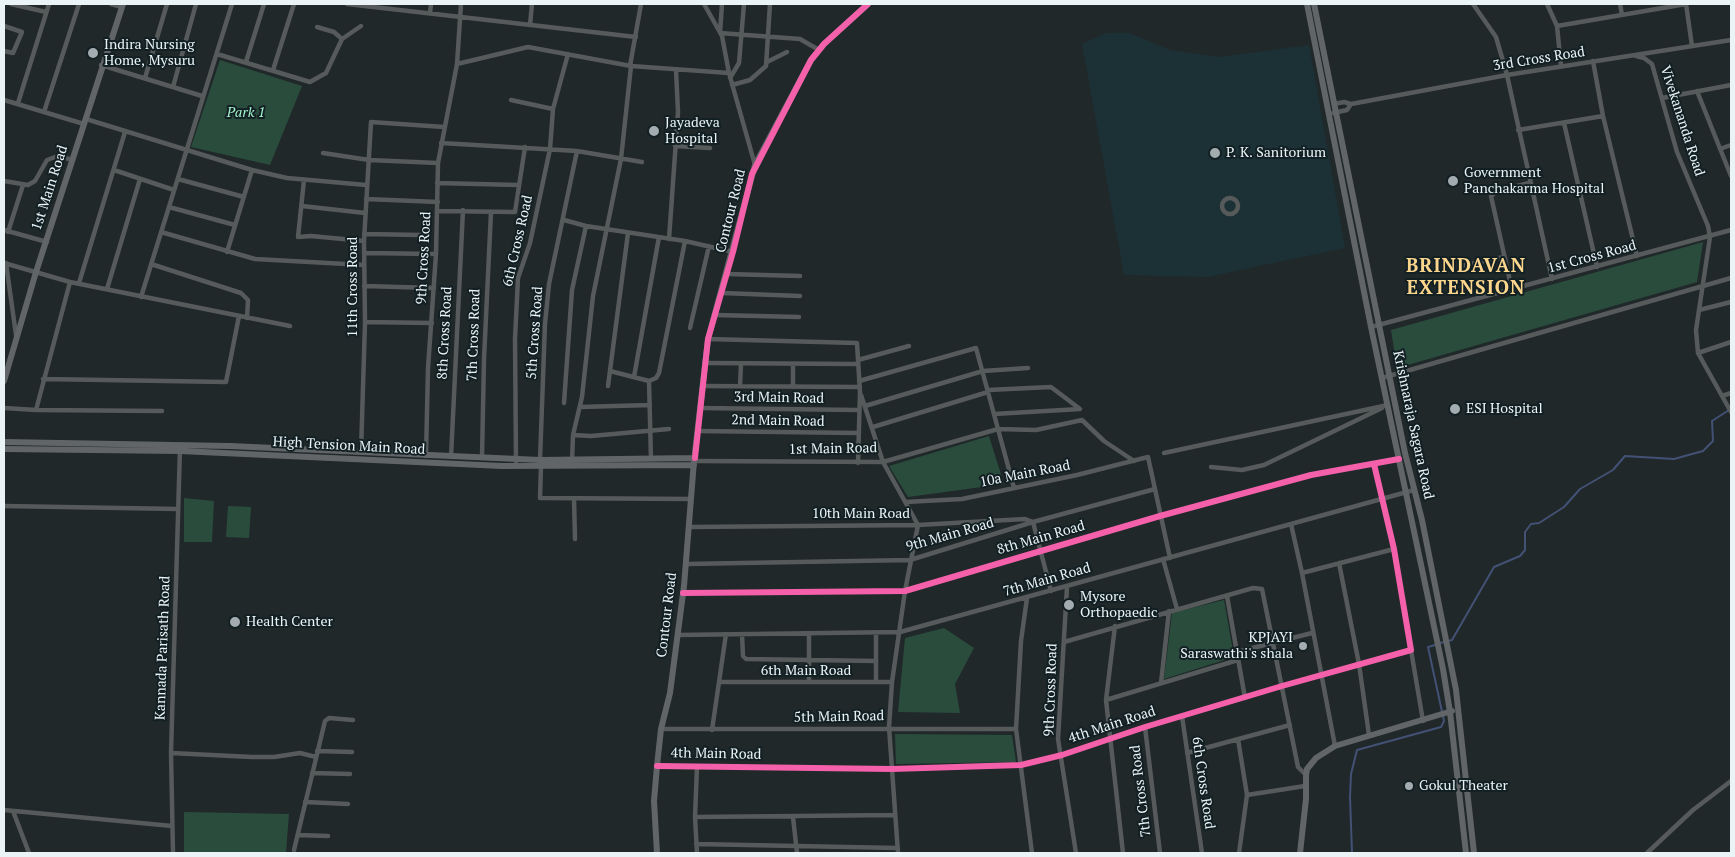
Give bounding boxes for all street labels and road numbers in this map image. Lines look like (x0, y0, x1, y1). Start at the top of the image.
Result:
street label: 3rd Cross Road (1492, 43, 1586, 75)
street label: Vivekananda Road (1656, 64, 1708, 178)
street label: 1st Main Road (28, 143, 72, 233)
street label: Contour Road (712, 167, 750, 255)
street label: 6th Cross Road (499, 194, 537, 288)
street label: 9th Cross Road (413, 211, 435, 305)
street label: 11th Cross Road (345, 237, 361, 337)
street label: 1st Cross Road (1546, 237, 1638, 277)
street label: 8th Cross Road (434, 286, 456, 380)
street label: 5th Cross Road (523, 286, 547, 380)
street label: 7th Cross Road (464, 288, 484, 382)
street label: Krishnaraja Sagara Road (1389, 349, 1437, 501)
street label: 3rd Main Road (734, 389, 824, 407)
street label: 2nd Main Road (731, 412, 825, 430)
street label: High Tension Main Road (272, 434, 426, 458)
street label: 1st Main Road (789, 440, 877, 458)
street label: 10a Main Road (978, 457, 1072, 491)
street label: 10th Main Road (812, 506, 910, 522)
street label: 9th Main Road (904, 514, 996, 556)
street label: 8th Main Road (995, 517, 1087, 559)
street label: 7th Main Road (1001, 560, 1093, 600)
street label: Contour Road (653, 571, 681, 659)
street label: Kannada Parisath Road (152, 576, 174, 720)
street label: 9th Cross Road (1041, 643, 1061, 737)
street label: 6th Main Road (761, 663, 851, 679)
street label: 4th Main Road (1066, 703, 1158, 747)
street label: 5th Main Road (794, 708, 884, 726)
street label: 6th Cross Road (1188, 736, 1218, 830)
street label: 7th Cross Road (1127, 744, 1155, 838)
street label: 4th Main Road (671, 745, 761, 763)

